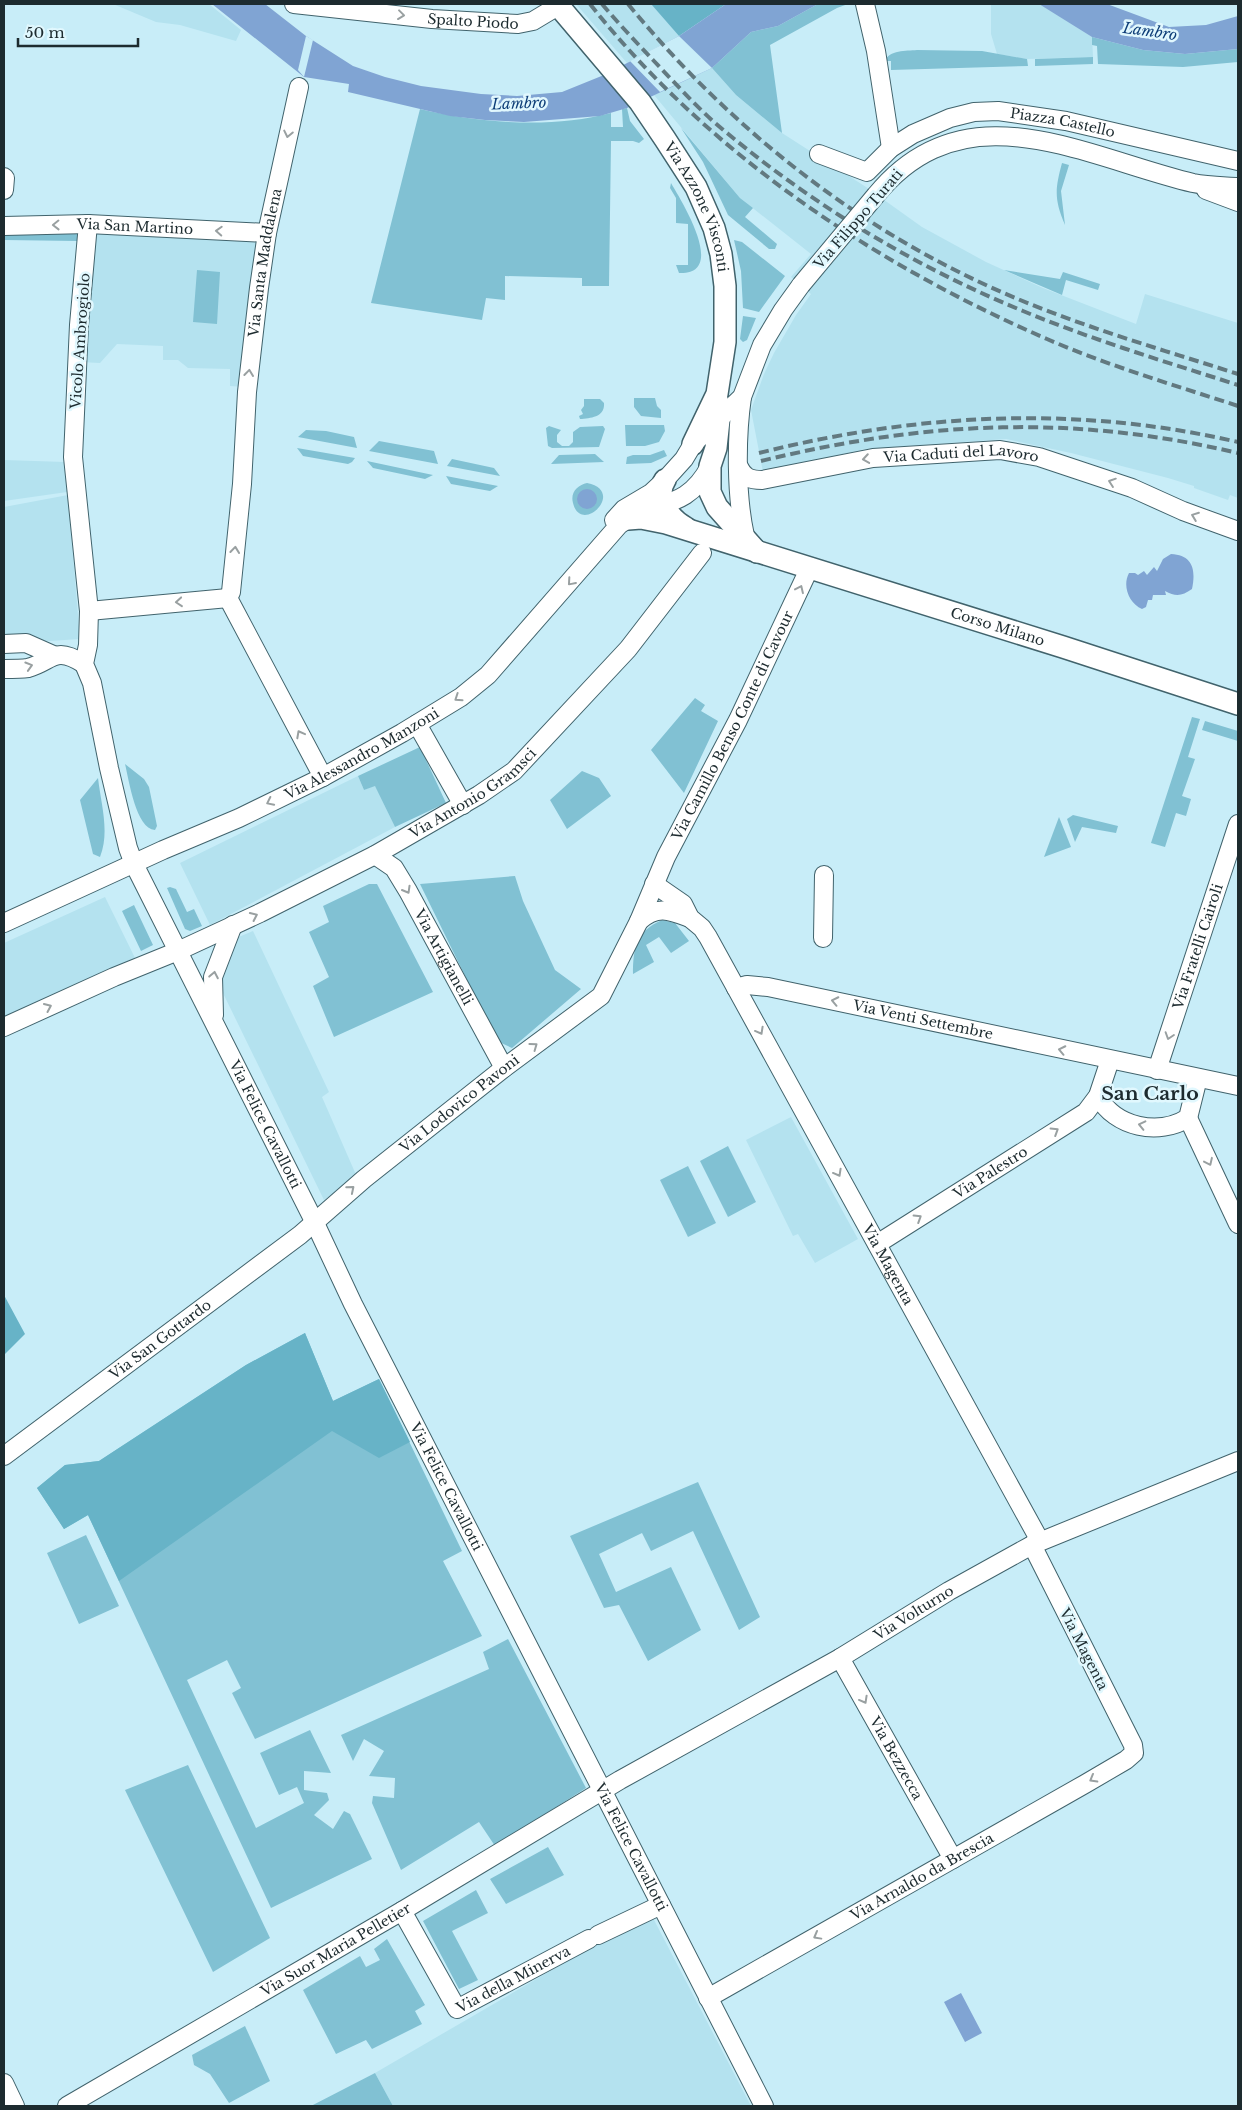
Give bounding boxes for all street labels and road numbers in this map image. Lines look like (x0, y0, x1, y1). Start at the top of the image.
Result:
street label: Spalto Piodo (427, 10, 519, 33)
street label: Piazza Castello (1009, 104, 1117, 141)
street label: Via Azzone Visconti (660, 137, 732, 273)
street label: Via Filippo Turati (809, 165, 907, 274)
street label: Via Santa Maddalena (244, 186, 286, 339)
street label: Via San Martino (76, 215, 193, 238)
street label: Vicolo Ambrogiolo (66, 272, 94, 411)
street label: Via Caduti del Lavoro (882, 441, 1040, 466)
street label: Corso Milano (948, 603, 1047, 650)
street label: Via Camillo Benso Conte di Cavour (667, 607, 797, 844)
street label: Via Alessandro Manzoni (281, 704, 442, 804)
street label: Via Antonio Gramsci (405, 744, 540, 843)
street label: Via Fratelli Cairoli (1168, 881, 1227, 1013)
street label: Via Artigianelli (410, 905, 477, 1008)
street label: Via Venti Settembre (850, 996, 995, 1043)
street label: Via Lodovico Pavoni (395, 1051, 523, 1157)
street label: Via Felice Cavallotti (225, 1056, 305, 1192)
street label: Via Palestro (949, 1142, 1031, 1203)
street label: Via Magenta (858, 1220, 918, 1308)
street label: Via San Gottardo (105, 1295, 215, 1384)
street label: Via Felice Cavallotti (406, 1419, 487, 1554)
street label: Via Volturno (870, 1581, 957, 1645)
street label: Via Magenta (1055, 1604, 1112, 1693)
street label: Via Bezzecca (865, 1713, 927, 1803)
street label: Via Felice Cavallotti (590, 1779, 672, 1914)
street label: Via Arnaldo da Brescia (846, 1829, 997, 1925)
street label: Via Suor Maria Pelletier (257, 1899, 414, 2001)
street label: Via della Minerva (452, 1942, 573, 2017)

